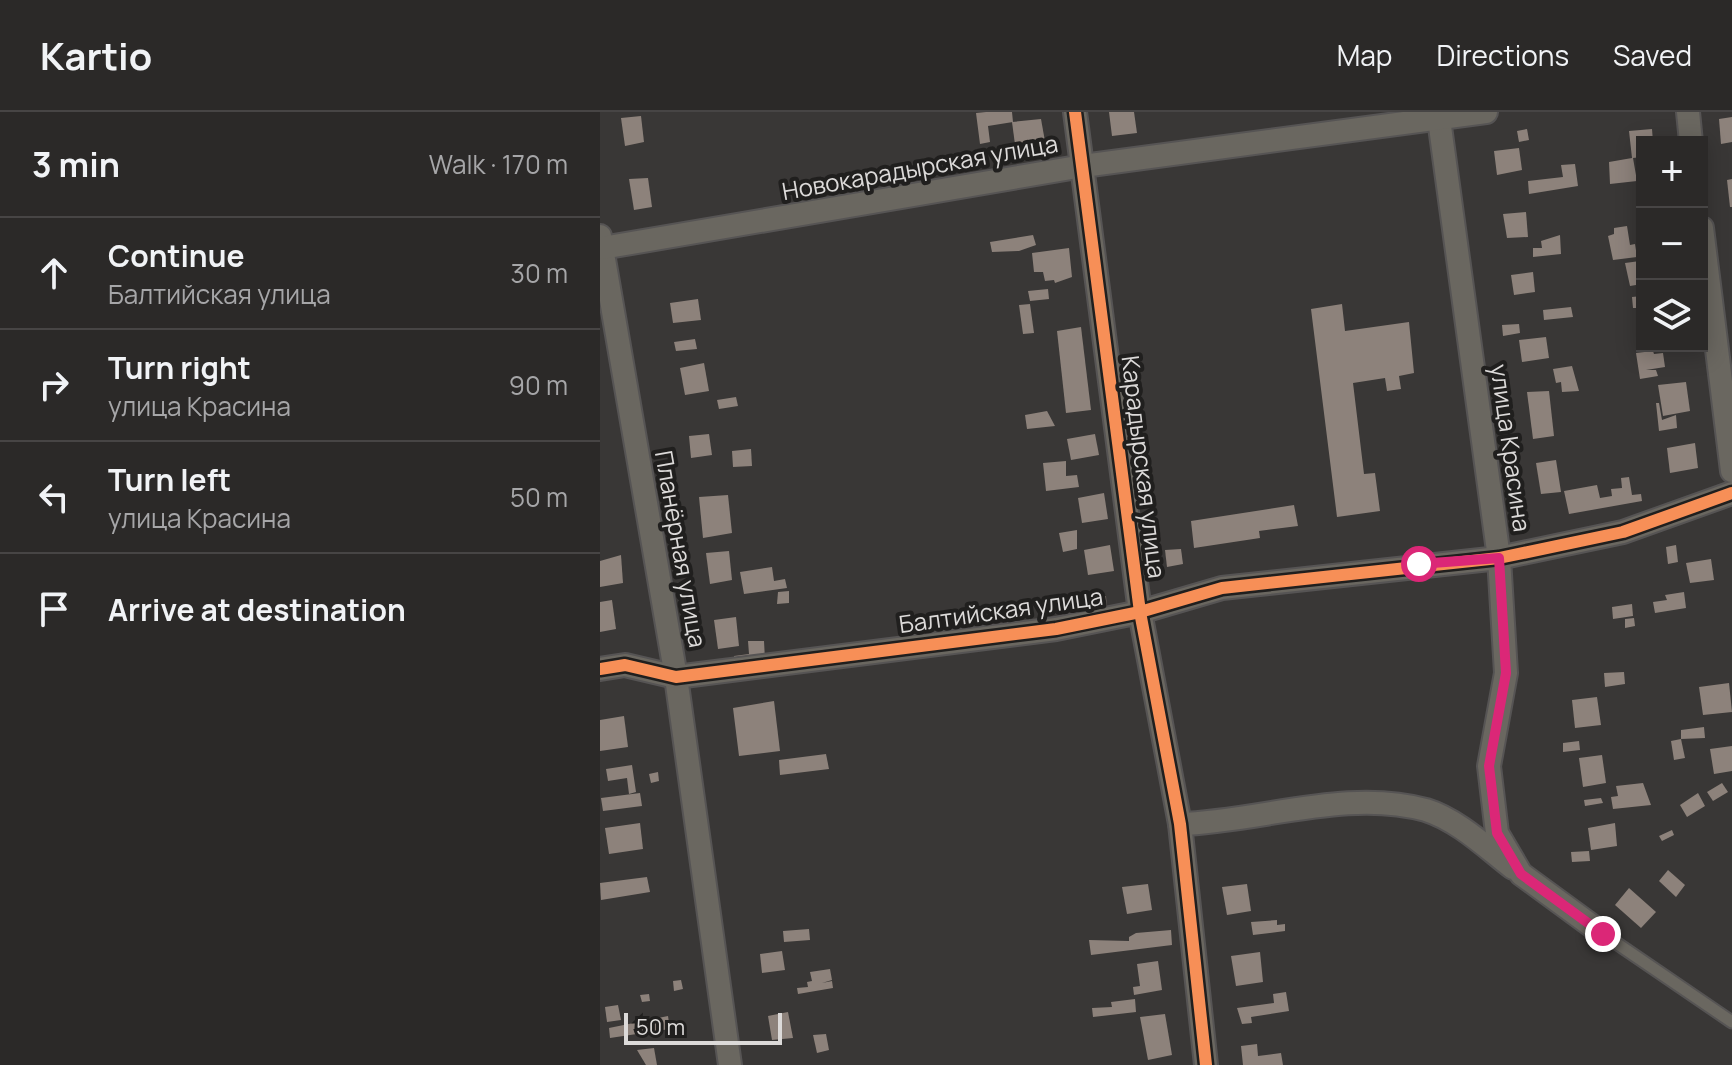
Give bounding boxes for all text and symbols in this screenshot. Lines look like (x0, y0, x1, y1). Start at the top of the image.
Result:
text: Kartio (40, 29, 152, 81)
text: Map (1337, 36, 1392, 74)
text: Directions (1436, 36, 1569, 74)
text: Saved (1613, 36, 1692, 74)
street label: Новокарадырская улица (779, 126, 1060, 207)
map controls (1636, 136, 1708, 352)
button: + (1636, 136, 1708, 208)
text: 3 min (32, 141, 120, 187)
text: Walk · 170 m (429, 146, 568, 182)
button: − (1636, 208, 1708, 280)
text: Continue (108, 235, 244, 276)
icon: ahead (32, 251, 76, 295)
text: 30 m (511, 255, 568, 291)
text: Балтийская улица (108, 276, 331, 312)
button: layers (1636, 280, 1708, 352)
text: Turn right (108, 347, 251, 388)
street label: Карадырская улица (1114, 354, 1175, 580)
street label: улица Красина (1483, 362, 1540, 534)
icon: right (32, 363, 76, 407)
text: 90 m (509, 367, 568, 403)
text: улица Красина (108, 388, 291, 424)
street label: Планёрная улица (648, 448, 715, 650)
text: Turn left (108, 459, 231, 500)
icon: left (32, 475, 76, 519)
text: 50 m (510, 479, 568, 515)
text: улица Красина (108, 500, 291, 536)
route start (1401, 546, 1437, 582)
street label: Балтийская улица (897, 579, 1105, 640)
icon: arrive (32, 587, 76, 631)
text: Arrive at destination (108, 589, 406, 630)
route end (1585, 916, 1621, 952)
scale bar (624, 1009, 782, 1045)
text: 50 m (636, 1012, 685, 1042)

